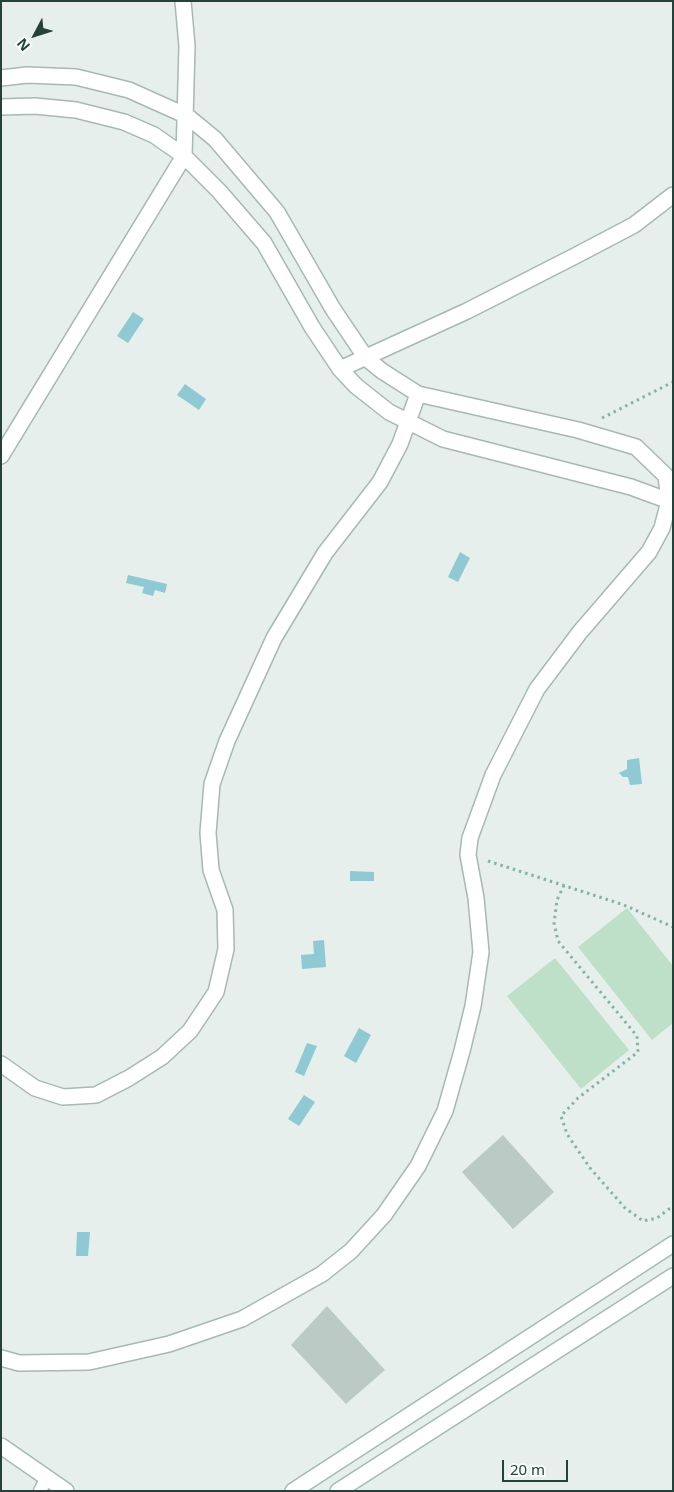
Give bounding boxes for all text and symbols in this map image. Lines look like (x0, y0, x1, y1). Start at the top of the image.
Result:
north arrow (10, 10, 60, 60)
text: N (12, 34, 34, 55)
scale bar (504, 1450, 570, 1482)
text: 20 m (510, 1459, 545, 1479)

